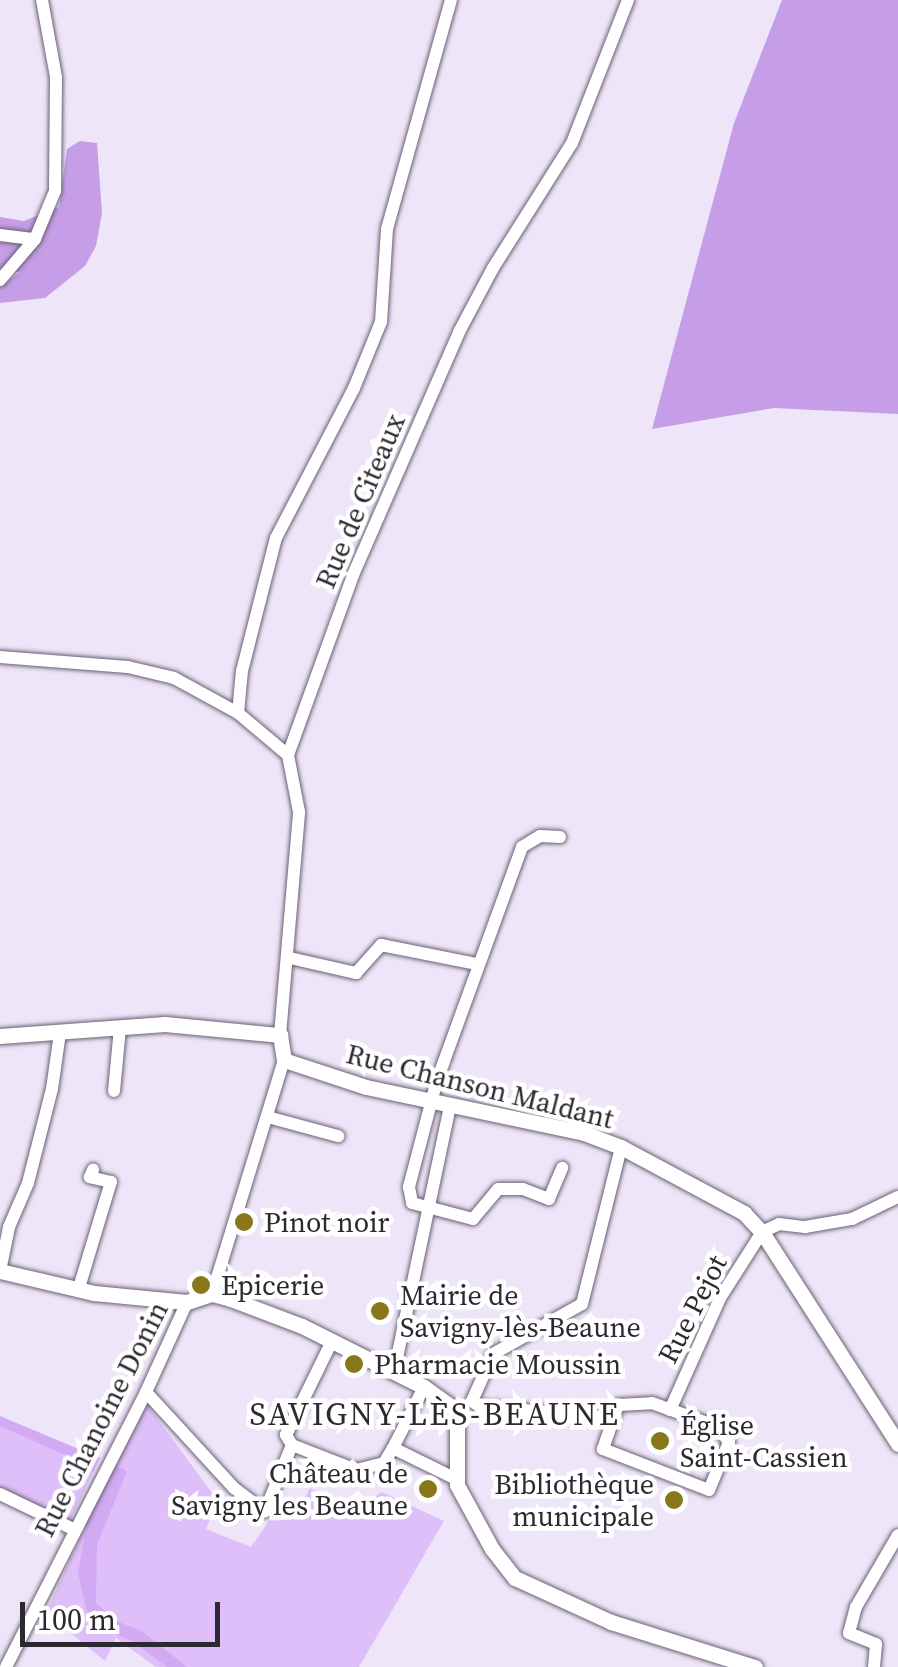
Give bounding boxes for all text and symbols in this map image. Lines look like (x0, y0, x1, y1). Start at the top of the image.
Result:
street label: Rue de Citeaux (308, 409, 412, 593)
street label: Rue Chanson Maldant (343, 1037, 617, 1135)
place label: Pinot noir (264, 1205, 389, 1239)
marker: Pinot noir (233, 1211, 255, 1233)
street label: Rue Pejot (650, 1249, 734, 1369)
place label: Epicerie (221, 1268, 324, 1302)
marker: Epicerie (190, 1274, 212, 1296)
place label: Mairie de Savigny-lès-Beaune (400, 1278, 641, 1344)
street label: Rue Chanoine Donin (27, 1296, 175, 1542)
marker: Mairie de Savigny-lès-Beaune (369, 1300, 391, 1322)
place label: Pharmacie Moussin (374, 1347, 621, 1381)
marker: Pharmacie Moussin (343, 1353, 365, 1375)
district label: SAVIGNY-LÈS-BEAUNE (249, 1395, 621, 1433)
place label: Église Saint-Cassien (680, 1408, 848, 1474)
marker: Église Saint-Cassien (649, 1430, 671, 1452)
place label: Château de Savigny les Beaune (171, 1456, 408, 1522)
place label: Bibliothèque municipale (494, 1467, 654, 1533)
marker: Château de Savigny les Beaune (417, 1478, 439, 1500)
marker: Bibliothèque municipale (663, 1489, 685, 1511)
scale bar (25, 1582, 225, 1644)
text: 100 m (37, 1599, 116, 1640)

